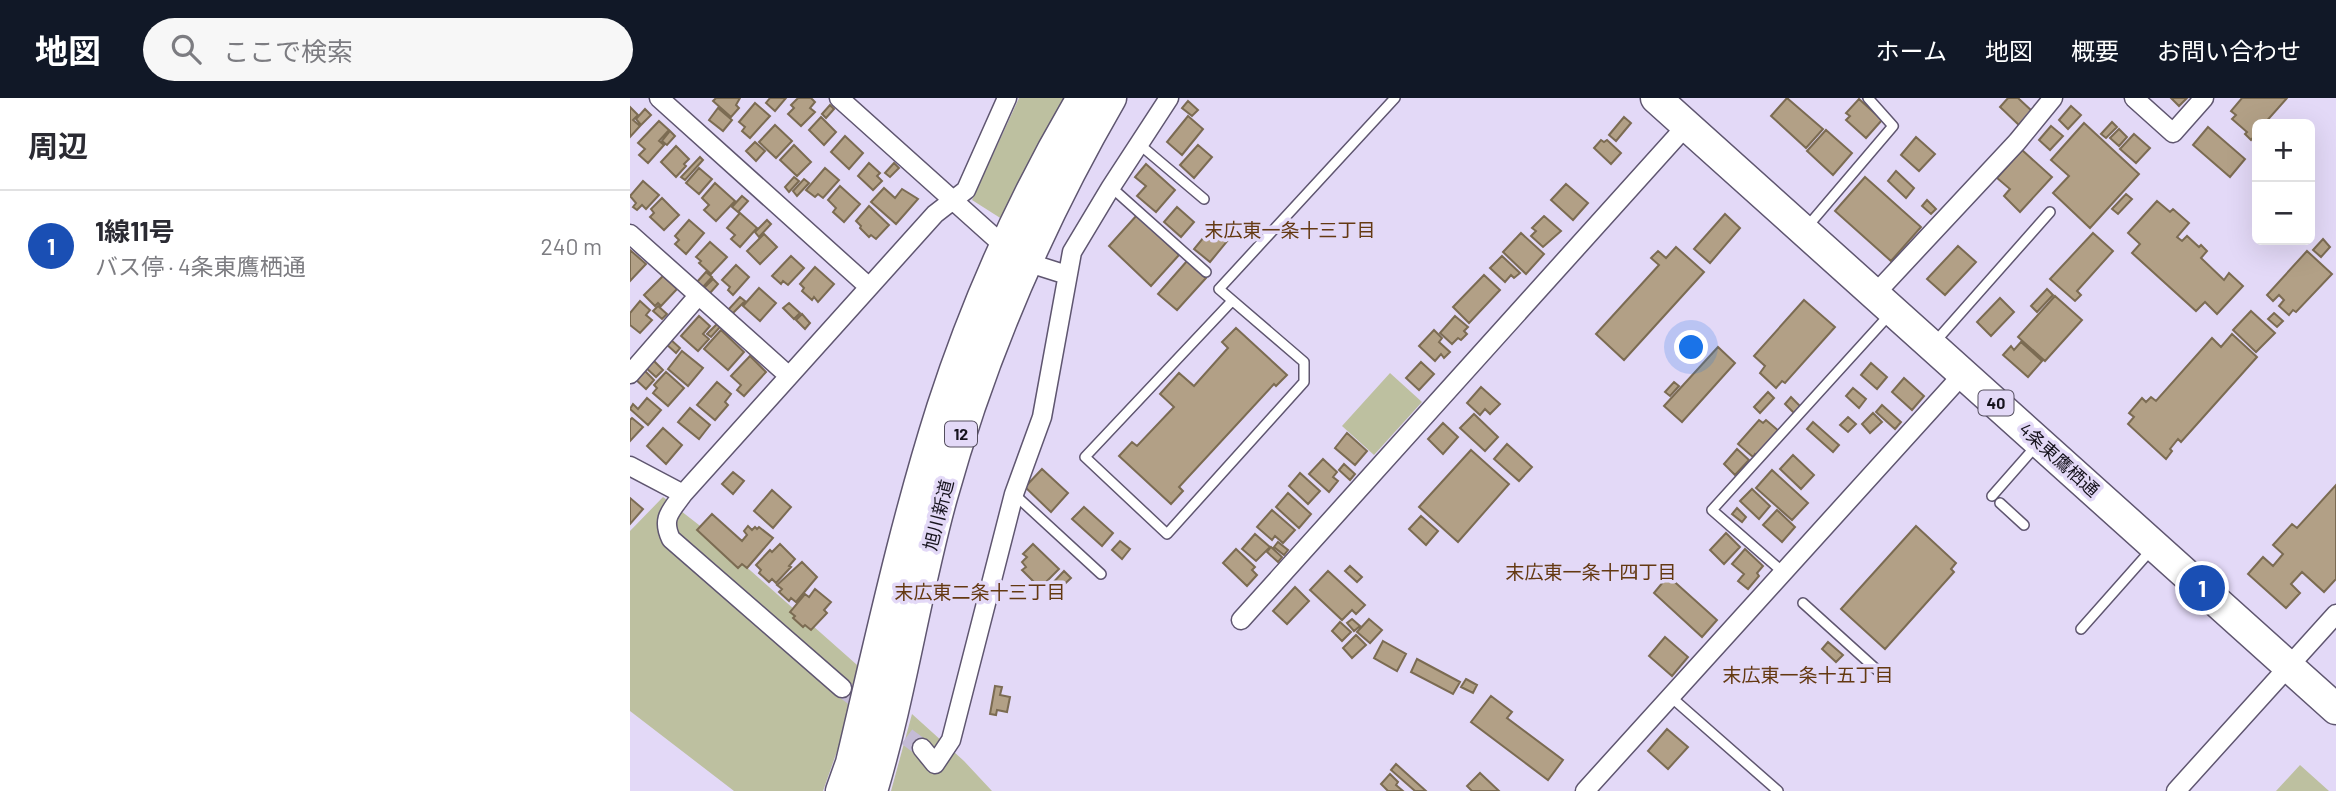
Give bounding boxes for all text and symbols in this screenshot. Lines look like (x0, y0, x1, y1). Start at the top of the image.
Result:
search box (143, 18, 633, 81)
text: 地図 (35, 30, 101, 70)
icon: search (167, 30, 205, 68)
text: ここで検索 (223, 35, 353, 66)
text: ホーム (1876, 36, 1947, 65)
text: 地図 (1985, 36, 2033, 65)
text: 概要 (2071, 36, 2119, 65)
text: お問い合わせ (2157, 36, 2301, 65)
map controls (2252, 119, 2315, 245)
button: + (2252, 119, 2315, 182)
text: 周辺 (28, 127, 88, 163)
button: − (2252, 182, 2315, 245)
text: 1線11号 (95, 215, 175, 246)
district label: 末広東一条十三丁目 (1204, 218, 1376, 241)
text: 1 (47, 232, 55, 260)
text: 240 m (540, 232, 602, 260)
text: バス停 · 4条東鷹栖通 (95, 252, 306, 280)
your location (1674, 330, 1708, 364)
road number: 40 (1978, 390, 2014, 416)
street label: 4条東鷹栖通 (2015, 418, 2104, 501)
road number: 12 (945, 422, 977, 446)
street label: 旭川新道 (919, 477, 957, 552)
district label: 末広東一条十四丁目 (1505, 560, 1677, 583)
pin: 1 (2179, 562, 2225, 614)
district label: 末広東二条十三丁目 (894, 580, 1066, 603)
district label: 末広東一条十五丁目 (1722, 663, 1894, 686)

